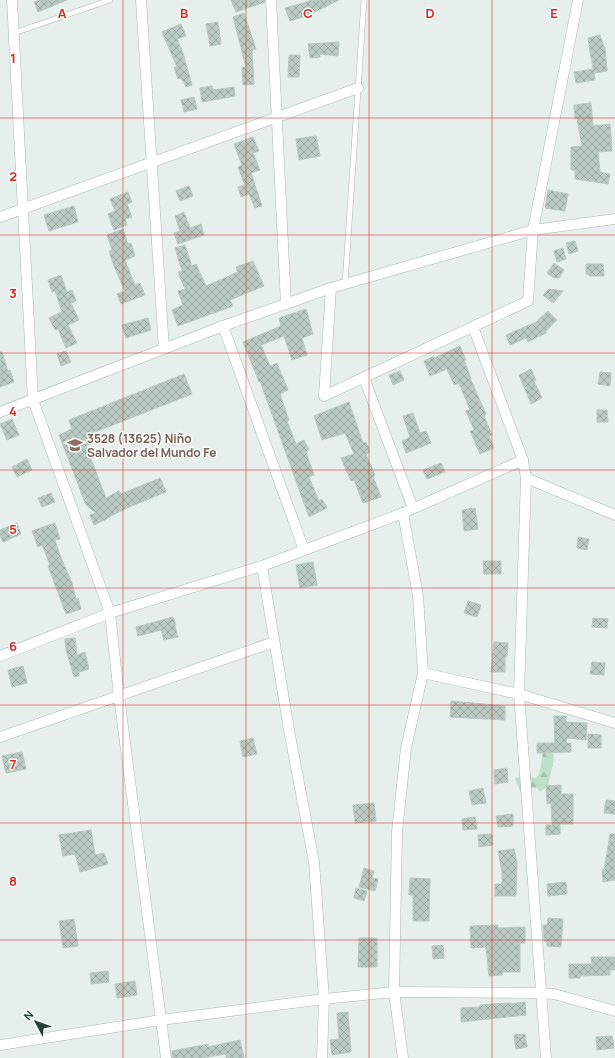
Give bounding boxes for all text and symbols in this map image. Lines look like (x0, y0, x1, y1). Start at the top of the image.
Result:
text: A (58, 4, 67, 22)
text: B (180, 4, 188, 22)
text: C (303, 4, 313, 22)
text: D (425, 4, 435, 22)
text: E (550, 4, 558, 22)
text: 1 (10, 49, 16, 67)
text: 2 (9, 167, 17, 185)
text: 3 (9, 284, 17, 302)
text: 4 (9, 402, 17, 420)
place label: 3528 (13625) Niño Salvador del Mundo Fe (87, 430, 216, 461)
school or university icon: 3528 (13625) Niño Salvador del Mundo Fe (66, 436, 84, 454)
text: 5 (9, 520, 17, 538)
text: 6 (9, 637, 17, 655)
text: 7 (10, 755, 17, 773)
text: 8 (9, 872, 17, 890)
north arrow (16, 1002, 56, 1042)
text: N (20, 1007, 36, 1023)

